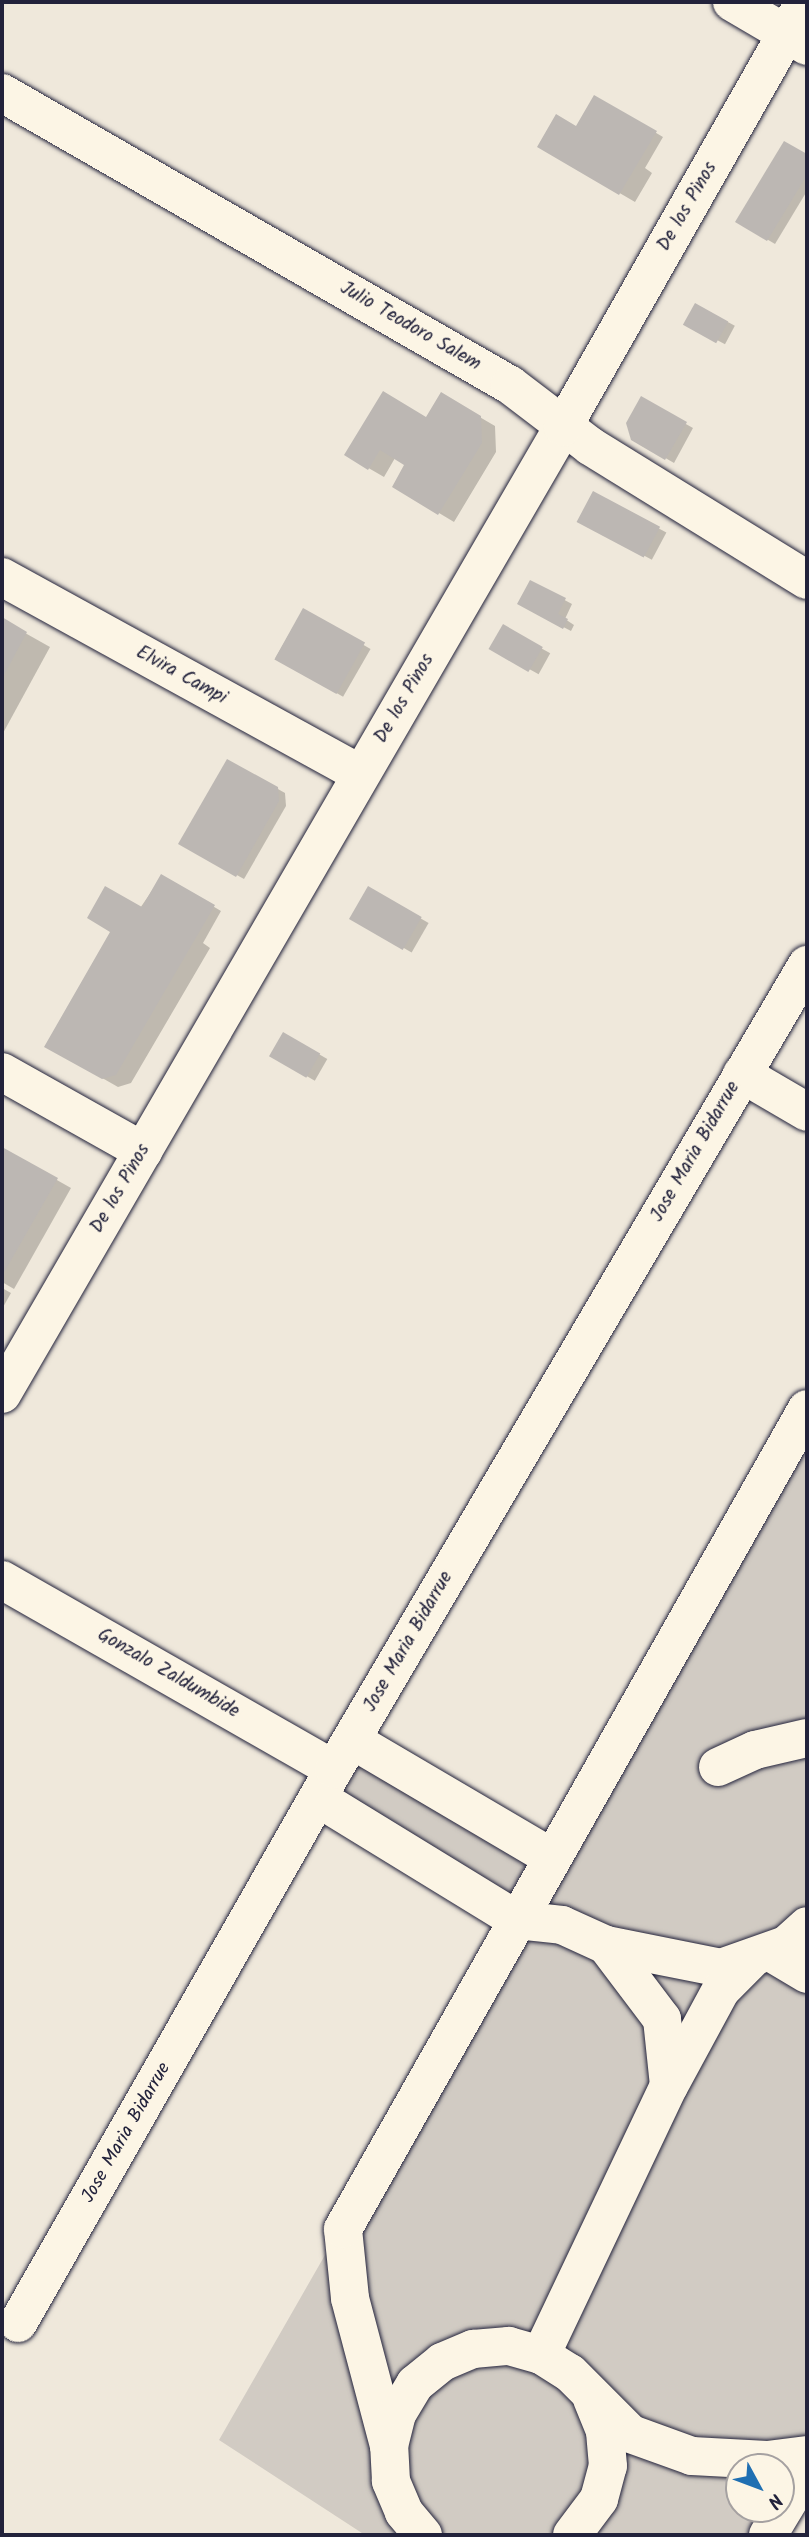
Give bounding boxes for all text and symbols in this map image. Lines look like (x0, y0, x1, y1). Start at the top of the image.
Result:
street label: De los Pinos (653, 158, 723, 256)
street label: Julio Teodoro Salem (336, 277, 484, 377)
street label: Elvira Campi (132, 642, 230, 710)
street label: De los Pinos (370, 650, 440, 748)
street label: Jose Maria Bidarrue (647, 1078, 745, 1226)
street label: De los Pinos (86, 1140, 156, 1238)
street label: Jose Maria Bidarrue (360, 1568, 458, 1716)
street label: Gonzalo Zaldumbide (93, 1624, 243, 1724)
street label: Jose Maria Bidarrue (78, 2059, 176, 2207)
north arrow (725, 2453, 795, 2523)
text: N (759, 2486, 790, 2515)

